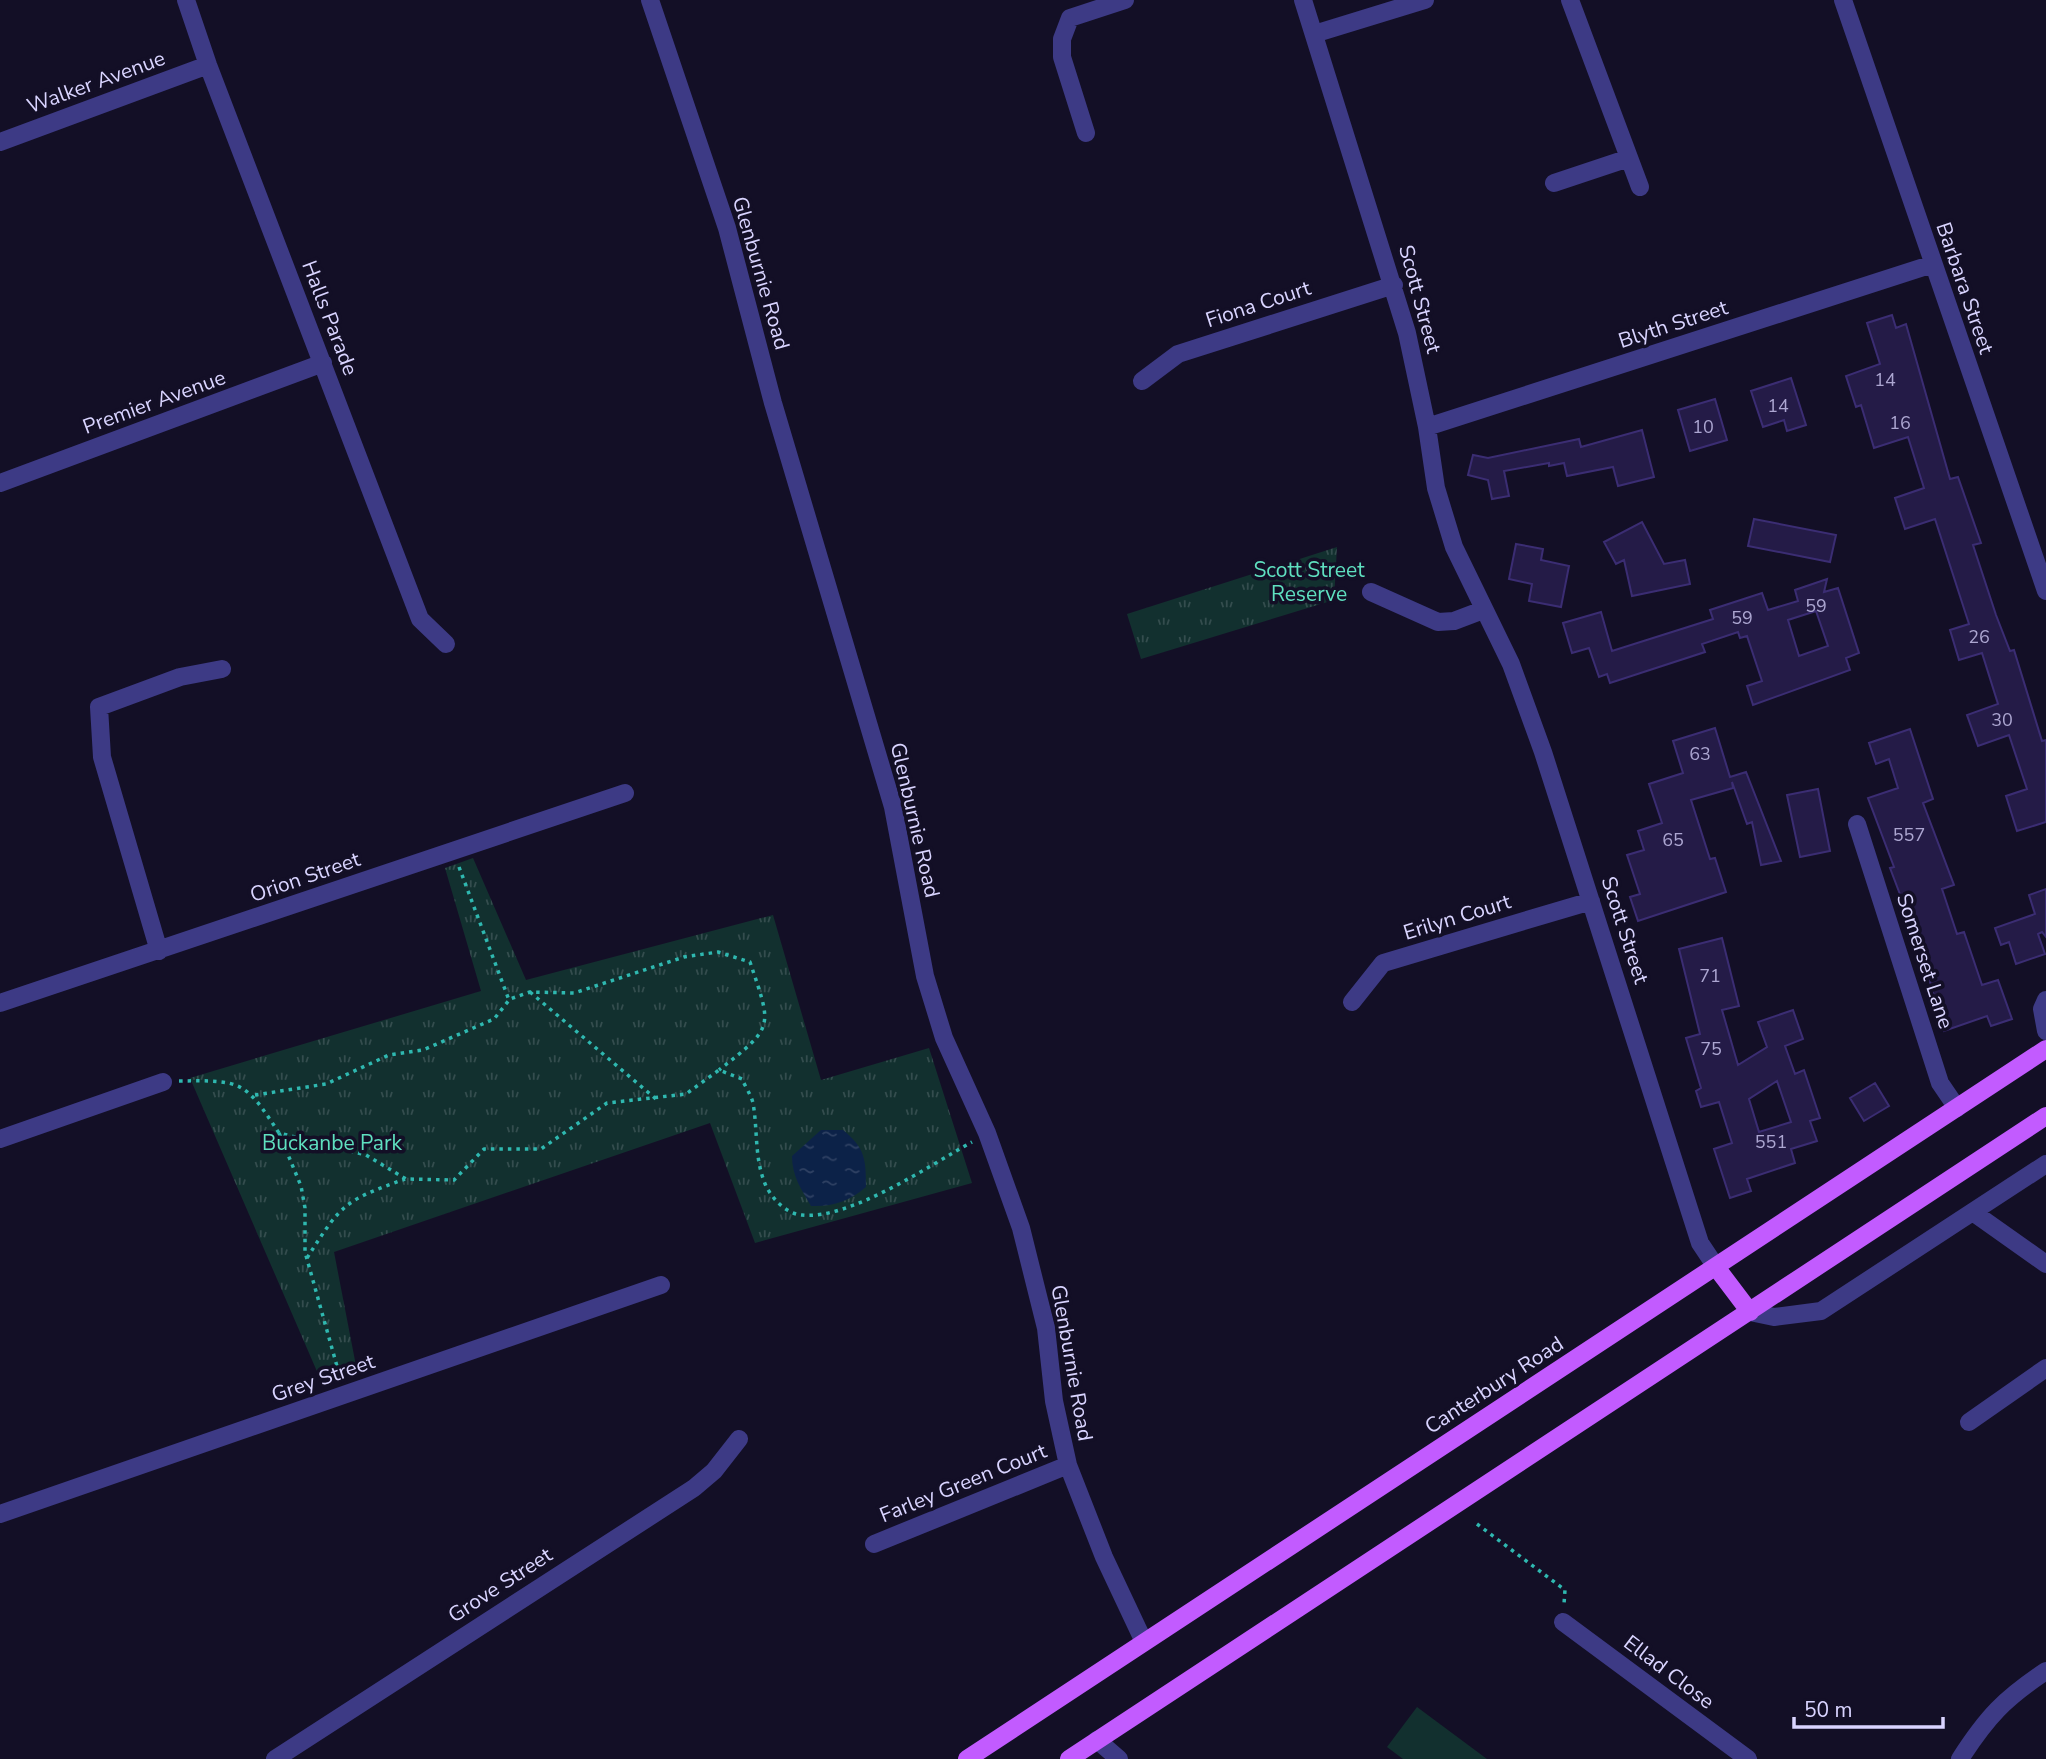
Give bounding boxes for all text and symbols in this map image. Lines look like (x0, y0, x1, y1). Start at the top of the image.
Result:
street label: Walker Avenue (23, 44, 169, 120)
street label: Glenburnie Road (726, 193, 796, 353)
street label: Barbara Street (1929, 218, 2001, 358)
street label: Scott Street (1392, 242, 1448, 357)
street label: Halls Parade (295, 257, 365, 379)
street label: Fiona Court (1202, 274, 1315, 334)
street label: Blyth Street (1615, 293, 1732, 355)
street label: Premier Avenue (79, 363, 229, 441)
house number: 14 (1874, 368, 1896, 392)
house number: 14 (1767, 394, 1789, 418)
house number: 16 (1889, 411, 1911, 435)
house number: 10 (1692, 415, 1714, 439)
park label: Scott Street Reserve (1253, 556, 1365, 608)
house number: 59 (1805, 594, 1827, 618)
house number: 59 (1731, 606, 1753, 630)
house number: 26 (1968, 625, 1990, 649)
house number: 30 (1991, 708, 2013, 732)
street label: Glenburnie Road (884, 740, 946, 900)
house number: 63 (1689, 742, 1711, 766)
house number: 557 (1893, 823, 1925, 847)
house number: 65 (1662, 828, 1684, 852)
street label: Orion Street (246, 845, 364, 909)
street label: Scott Street (1595, 873, 1656, 988)
street label: Erilyn Court (1400, 887, 1515, 947)
street label: Somerset Lane (1890, 890, 1960, 1032)
house number: 71 (1699, 964, 1721, 988)
house number: 75 (1700, 1037, 1722, 1061)
park label: Buckanbe Park (262, 1129, 402, 1157)
house number: 551 (1755, 1130, 1787, 1154)
street label: Glenburnie Road (1044, 1283, 1100, 1443)
street label: Canterbury Road (1419, 1330, 1569, 1440)
street label: Grey Street (268, 1347, 379, 1409)
street label: Farley Green Court (875, 1437, 1051, 1529)
street label: Grove Street (443, 1541, 558, 1629)
street label: Ellad Close (1618, 1629, 1720, 1715)
scale bar (1794, 1686, 1943, 1730)
text: 50 m (1804, 1696, 1853, 1724)

